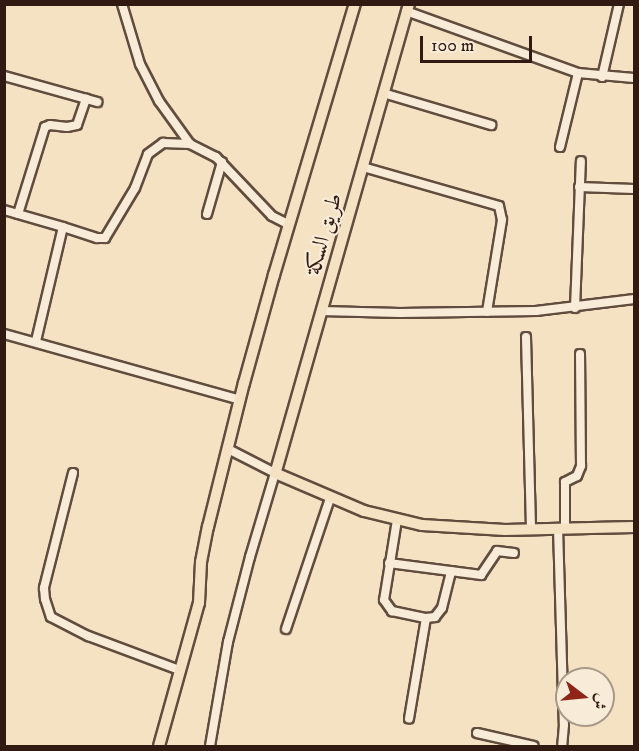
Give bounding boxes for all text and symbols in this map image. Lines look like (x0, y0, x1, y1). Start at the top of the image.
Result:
scale bar (423, 24, 536, 62)
text: 100 m (431, 35, 474, 57)
street label: طريق السكة (300, 190, 348, 278)
north arrow (555, 667, 615, 727)
text: ش (589, 691, 612, 712)

